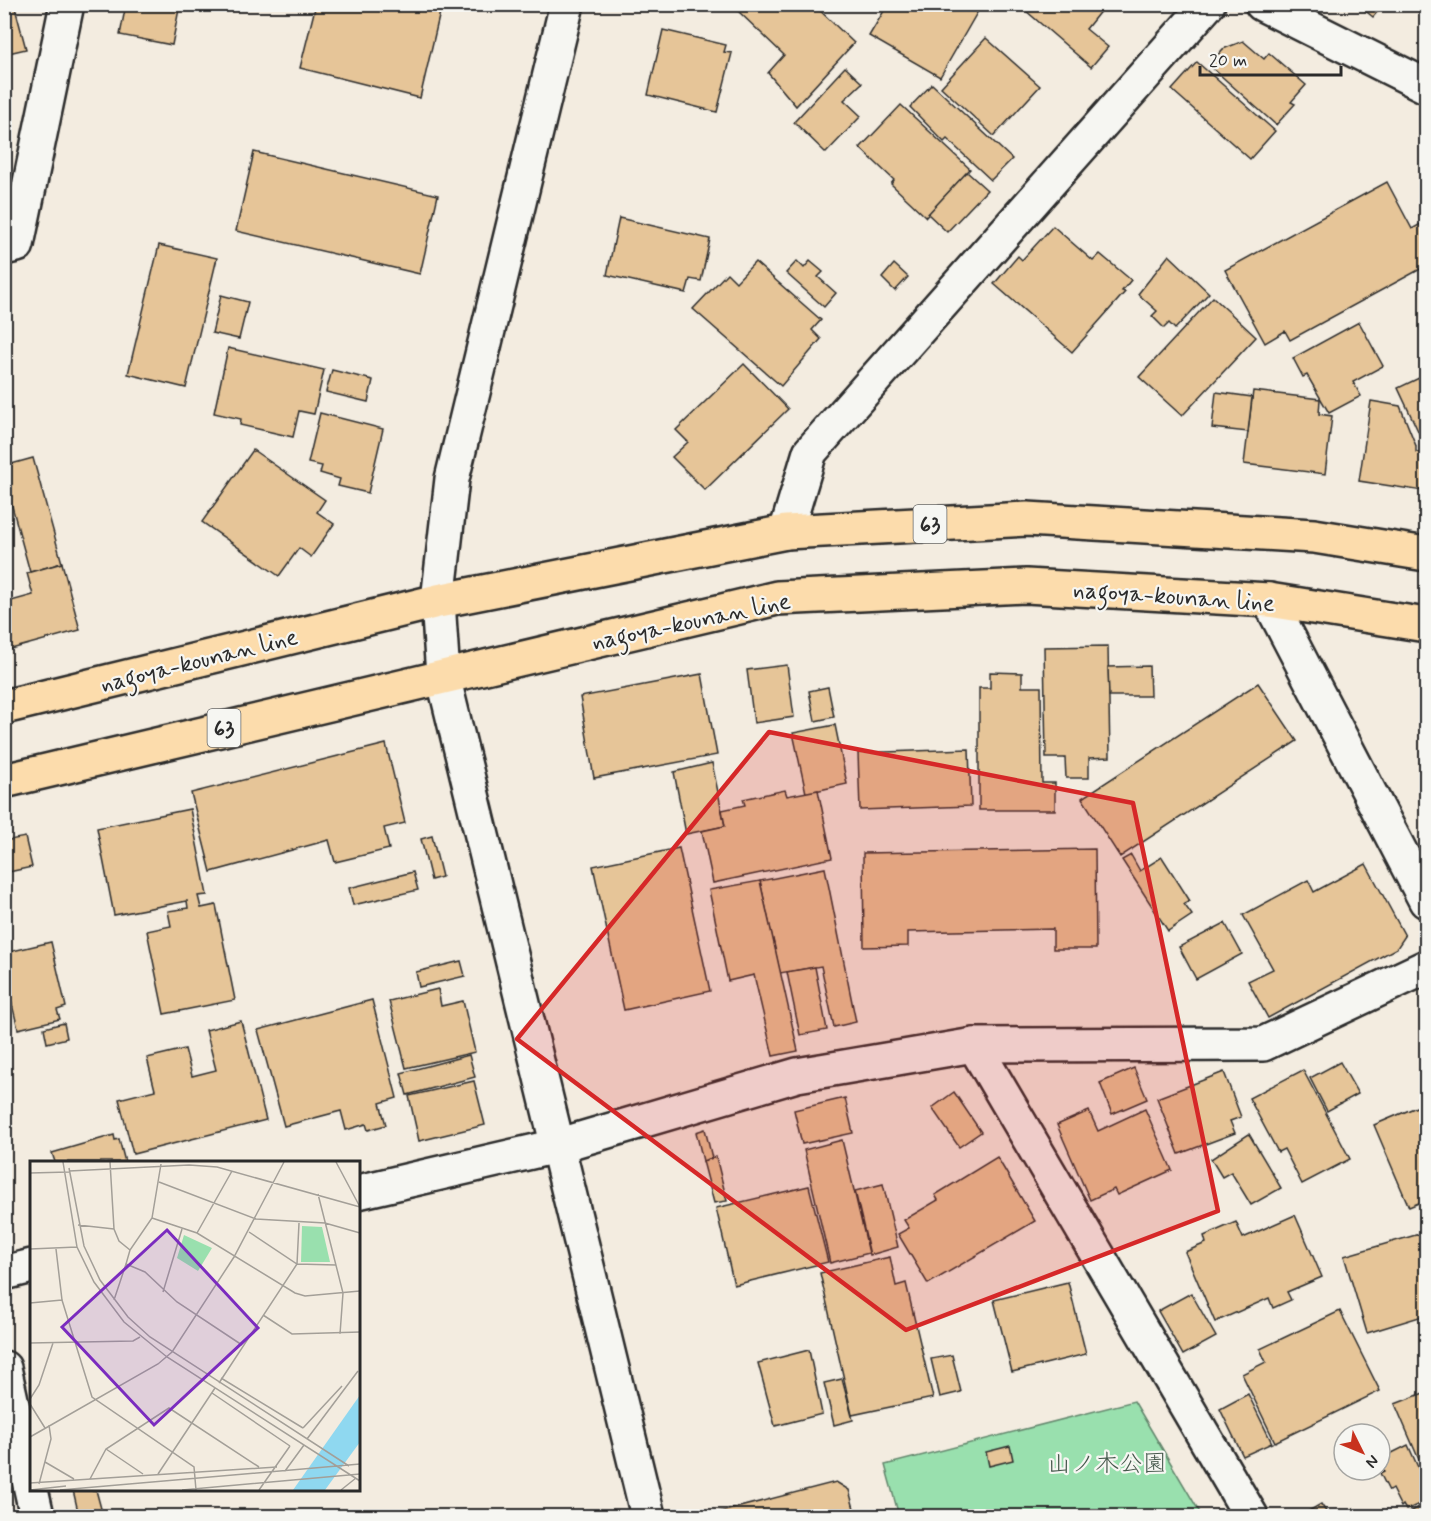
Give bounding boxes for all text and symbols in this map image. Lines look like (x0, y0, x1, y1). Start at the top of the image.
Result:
scale bar (1200, 39, 1341, 77)
text: 20 m (1209, 49, 1247, 73)
road number: 63 (914, 505, 946, 543)
street label: nagoya-kounan line (1072, 575, 1276, 623)
street label: nagoya-kounan line (589, 586, 794, 662)
street label: nagoya-kounan line (98, 622, 302, 704)
road number: 63 (208, 709, 240, 747)
inset map (30, 1161, 360, 1491)
north arrow (1332, 1422, 1392, 1482)
park label: 山ノ木公園 (1047, 1449, 1167, 1480)
text: N (1361, 1450, 1383, 1472)

